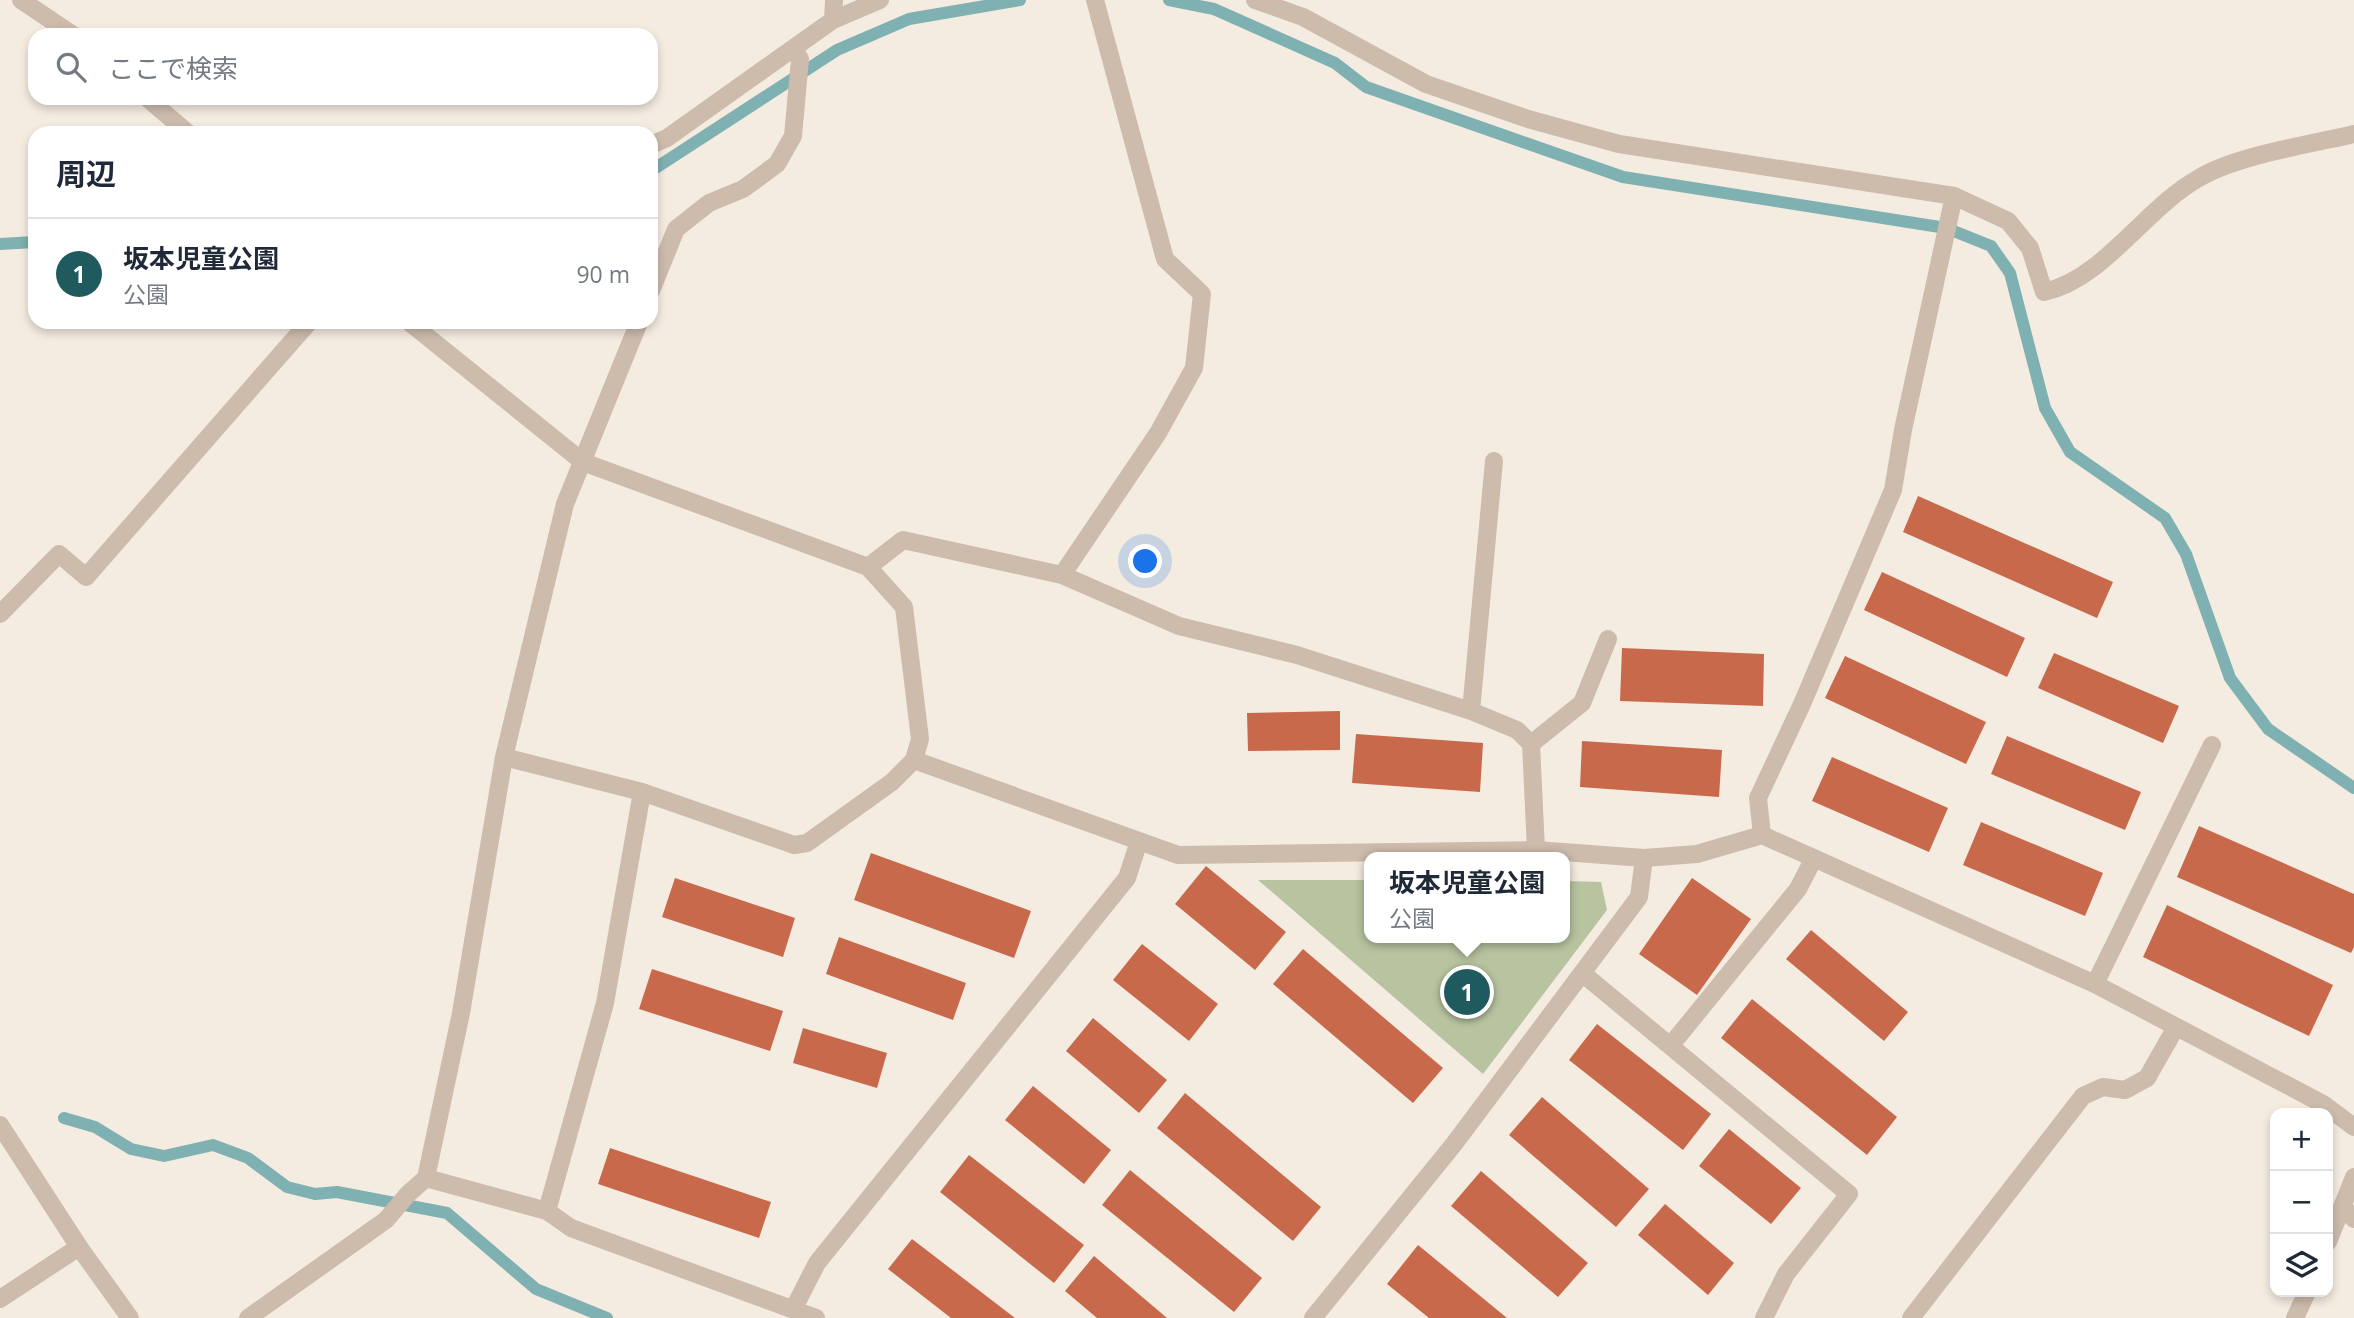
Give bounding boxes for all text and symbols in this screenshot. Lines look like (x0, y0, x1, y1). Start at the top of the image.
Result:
search box (28, 28, 658, 105)
icon: search (52, 48, 90, 86)
text: ここで検索 (108, 50, 238, 86)
text: 周辺 (56, 153, 116, 194)
text: 坂本児童公園 (123, 240, 279, 276)
text: 1 (72, 258, 86, 290)
text: 90 m (576, 258, 630, 290)
text: 公園 (123, 278, 169, 310)
your location (1128, 544, 1162, 578)
popup (1364, 852, 1570, 943)
text: 坂本児童公園 (1389, 864, 1545, 900)
text: 公園 (1389, 902, 1435, 934)
pin: 1 (1444, 966, 1490, 1018)
map controls (2270, 1108, 2333, 1297)
button: + (2270, 1108, 2333, 1171)
button: − (2270, 1171, 2333, 1234)
button: layers (2270, 1234, 2333, 1297)

